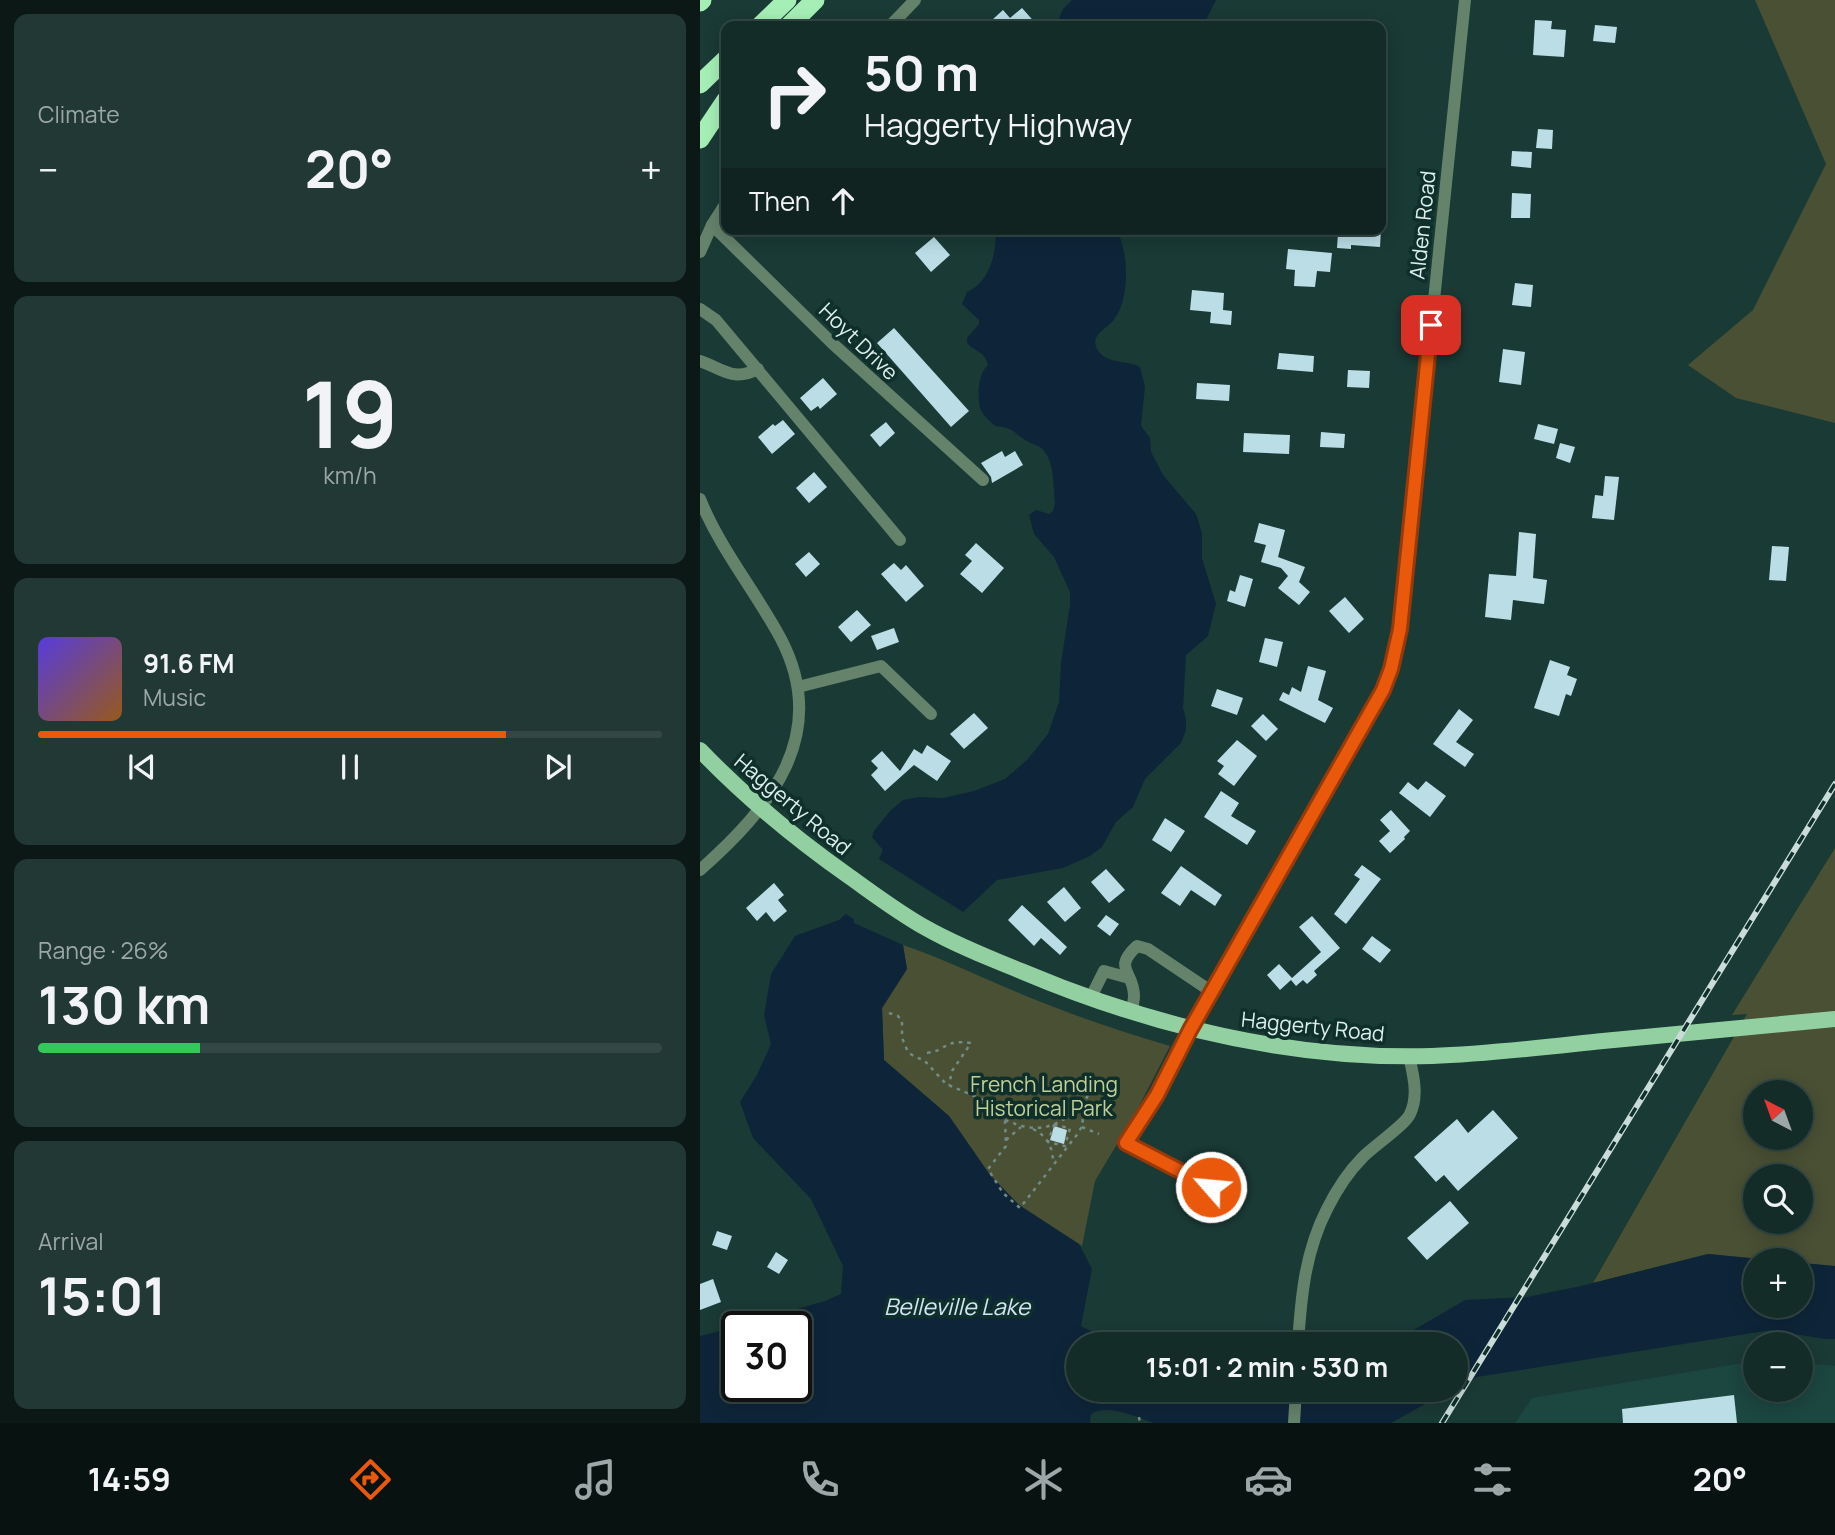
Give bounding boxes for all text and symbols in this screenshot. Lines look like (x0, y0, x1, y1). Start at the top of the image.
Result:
text: 50 m (864, 39, 979, 106)
icon: right (749, 49, 840, 140)
text: Climate (38, 98, 120, 130)
text: Haggerty Highway (864, 103, 1132, 147)
text: 20° (305, 133, 394, 204)
text: − (38, 143, 59, 195)
text: + (640, 143, 662, 195)
street label: Alden Road (1402, 169, 1442, 281)
icon: ahead (824, 182, 862, 220)
text: Then (749, 183, 810, 219)
pin (1401, 295, 1461, 355)
street label: Hoyt Drive (813, 296, 905, 386)
icon: arrive (1412, 306, 1450, 344)
text: 19 (302, 351, 398, 475)
text: km/h (323, 459, 377, 491)
text: 91.6 FM (143, 645, 235, 681)
text: Music (143, 681, 206, 713)
street label: Haggerty Road (729, 747, 857, 861)
icon: previous (123, 748, 161, 786)
icon: pause (331, 748, 369, 786)
icon: next (539, 748, 577, 786)
text: Range · 26% (38, 934, 169, 966)
text: 130 km (38, 969, 210, 1040)
street label: Haggerty Road (1240, 1005, 1386, 1047)
park label: French Landing Historical Park (970, 1070, 1118, 1122)
north arrow (1743, 1080, 1813, 1150)
map controls (1743, 1080, 1813, 1402)
position arrow (1174, 1150, 1248, 1224)
button: search (1743, 1164, 1813, 1234)
text: Arrival (38, 1225, 104, 1257)
button: + (1743, 1248, 1813, 1318)
text: 15:01 (38, 1260, 166, 1331)
water label: Belleville Lake (884, 1290, 1032, 1322)
speed limit sign: 30 (721, 1311, 812, 1402)
button: − (1743, 1332, 1813, 1402)
text: 15:01 · 2 min · 530 m (1146, 1349, 1388, 1385)
icon: directions (346, 1455, 395, 1504)
icon: music (571, 1455, 620, 1504)
icon: phone (795, 1455, 844, 1504)
icon: climate (1019, 1455, 1068, 1504)
icon: car (1244, 1455, 1293, 1504)
icon: filters (1468, 1455, 1517, 1504)
text: 14:59 (88, 1457, 171, 1501)
text: 20° (1693, 1457, 1747, 1501)

